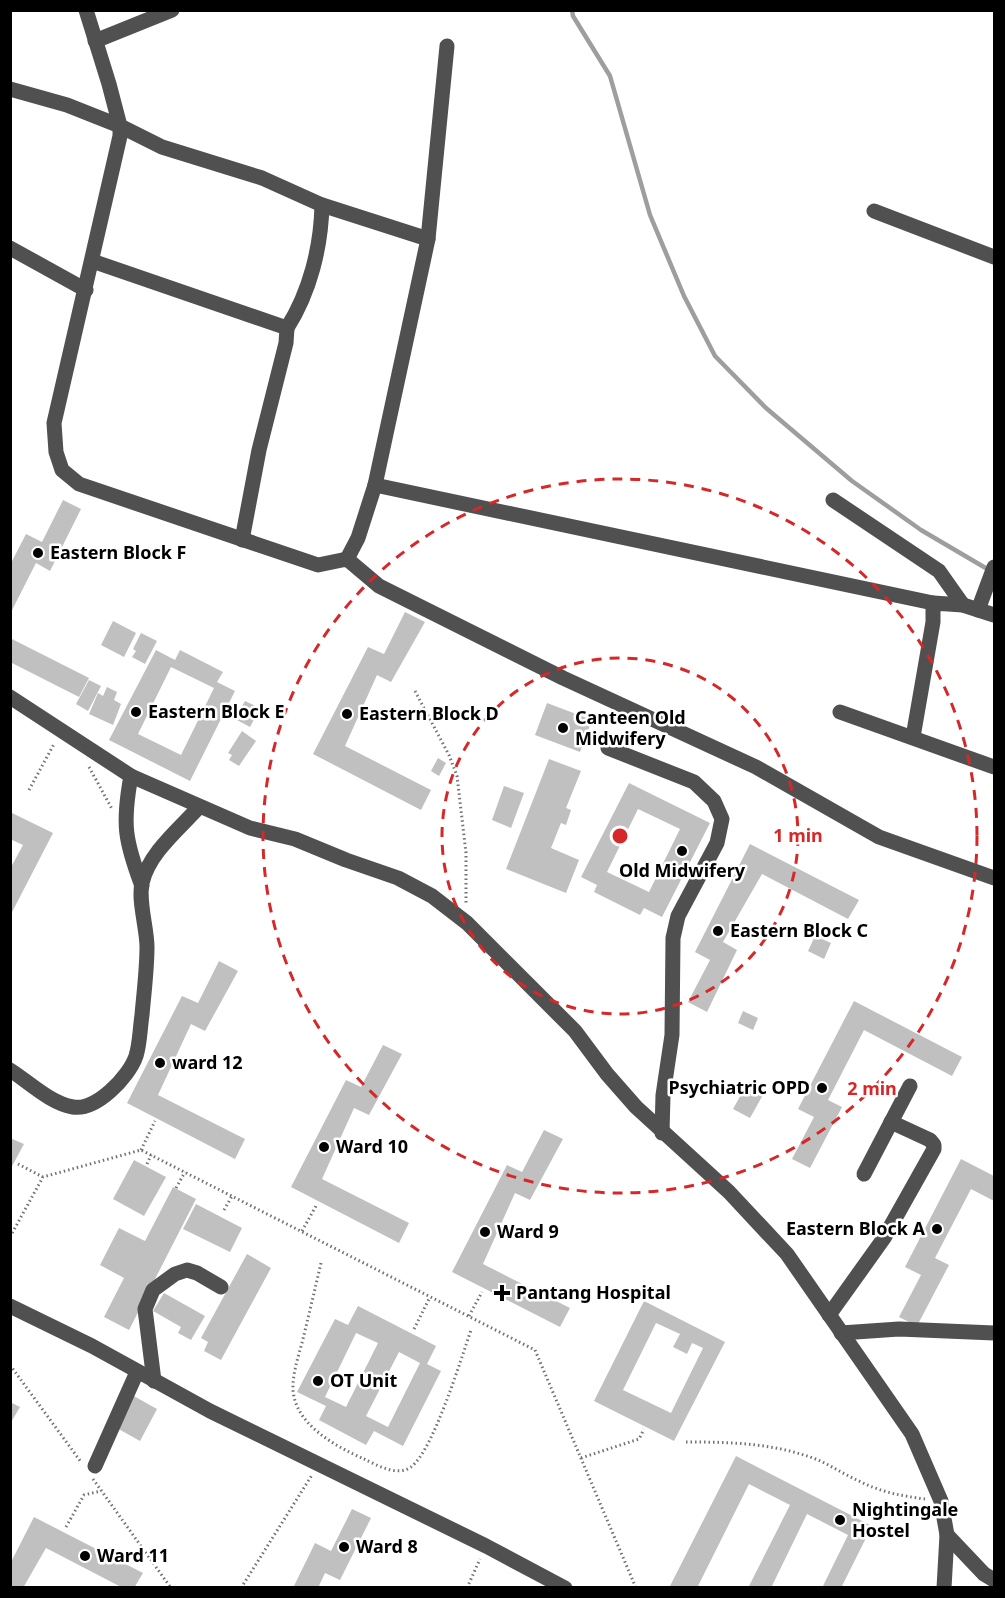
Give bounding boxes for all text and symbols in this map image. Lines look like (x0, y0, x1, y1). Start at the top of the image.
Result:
place label: Eastern Block F (50, 540, 186, 564)
marker: Eastern Block F (31, 546, 45, 560)
place label: Eastern Block E (148, 699, 285, 723)
place label: Eastern Block D (359, 701, 499, 725)
marker: Eastern Block E (129, 705, 143, 719)
place label: Canteen Old Midwifery (575, 705, 686, 750)
marker: Eastern Block D (340, 707, 354, 721)
marker: Canteen Old Midwifery (556, 721, 570, 735)
text: 1 min (773, 823, 823, 847)
centre of rings (610, 826, 630, 846)
marker: Old Midwifery (675, 844, 689, 858)
place label: Old Midwifery (619, 858, 746, 882)
place label: Eastern Block C (730, 918, 868, 942)
marker: Eastern Block C (711, 924, 725, 938)
place label: ward 12 (172, 1050, 243, 1074)
marker: ward 12 (153, 1056, 167, 1070)
place label: Psychiatric OPD (669, 1075, 810, 1099)
text: 2 min (847, 1076, 897, 1100)
marker: Psychiatric OPD (815, 1081, 829, 1095)
place label: Ward 10 (336, 1134, 408, 1158)
marker: Ward 10 (317, 1140, 331, 1154)
place label: Eastern Block A (786, 1216, 926, 1240)
place label: Ward 9 (497, 1219, 559, 1243)
marker: Eastern Block A (930, 1222, 944, 1236)
marker: Ward 9 (478, 1225, 492, 1239)
place label: Pantang Hospital (516, 1280, 671, 1304)
marker: Pantang Hospital (493, 1284, 511, 1302)
place label: OT Unit (330, 1368, 397, 1392)
marker: OT Unit (311, 1374, 325, 1388)
place label: Nightingale Hostel (852, 1497, 958, 1542)
marker: Nightingale Hostel (833, 1513, 847, 1527)
place label: Ward 8 (356, 1534, 418, 1558)
marker: Ward 8 (337, 1540, 351, 1554)
place label: Ward 11 (97, 1543, 169, 1567)
marker: Ward 11 (78, 1549, 92, 1563)

